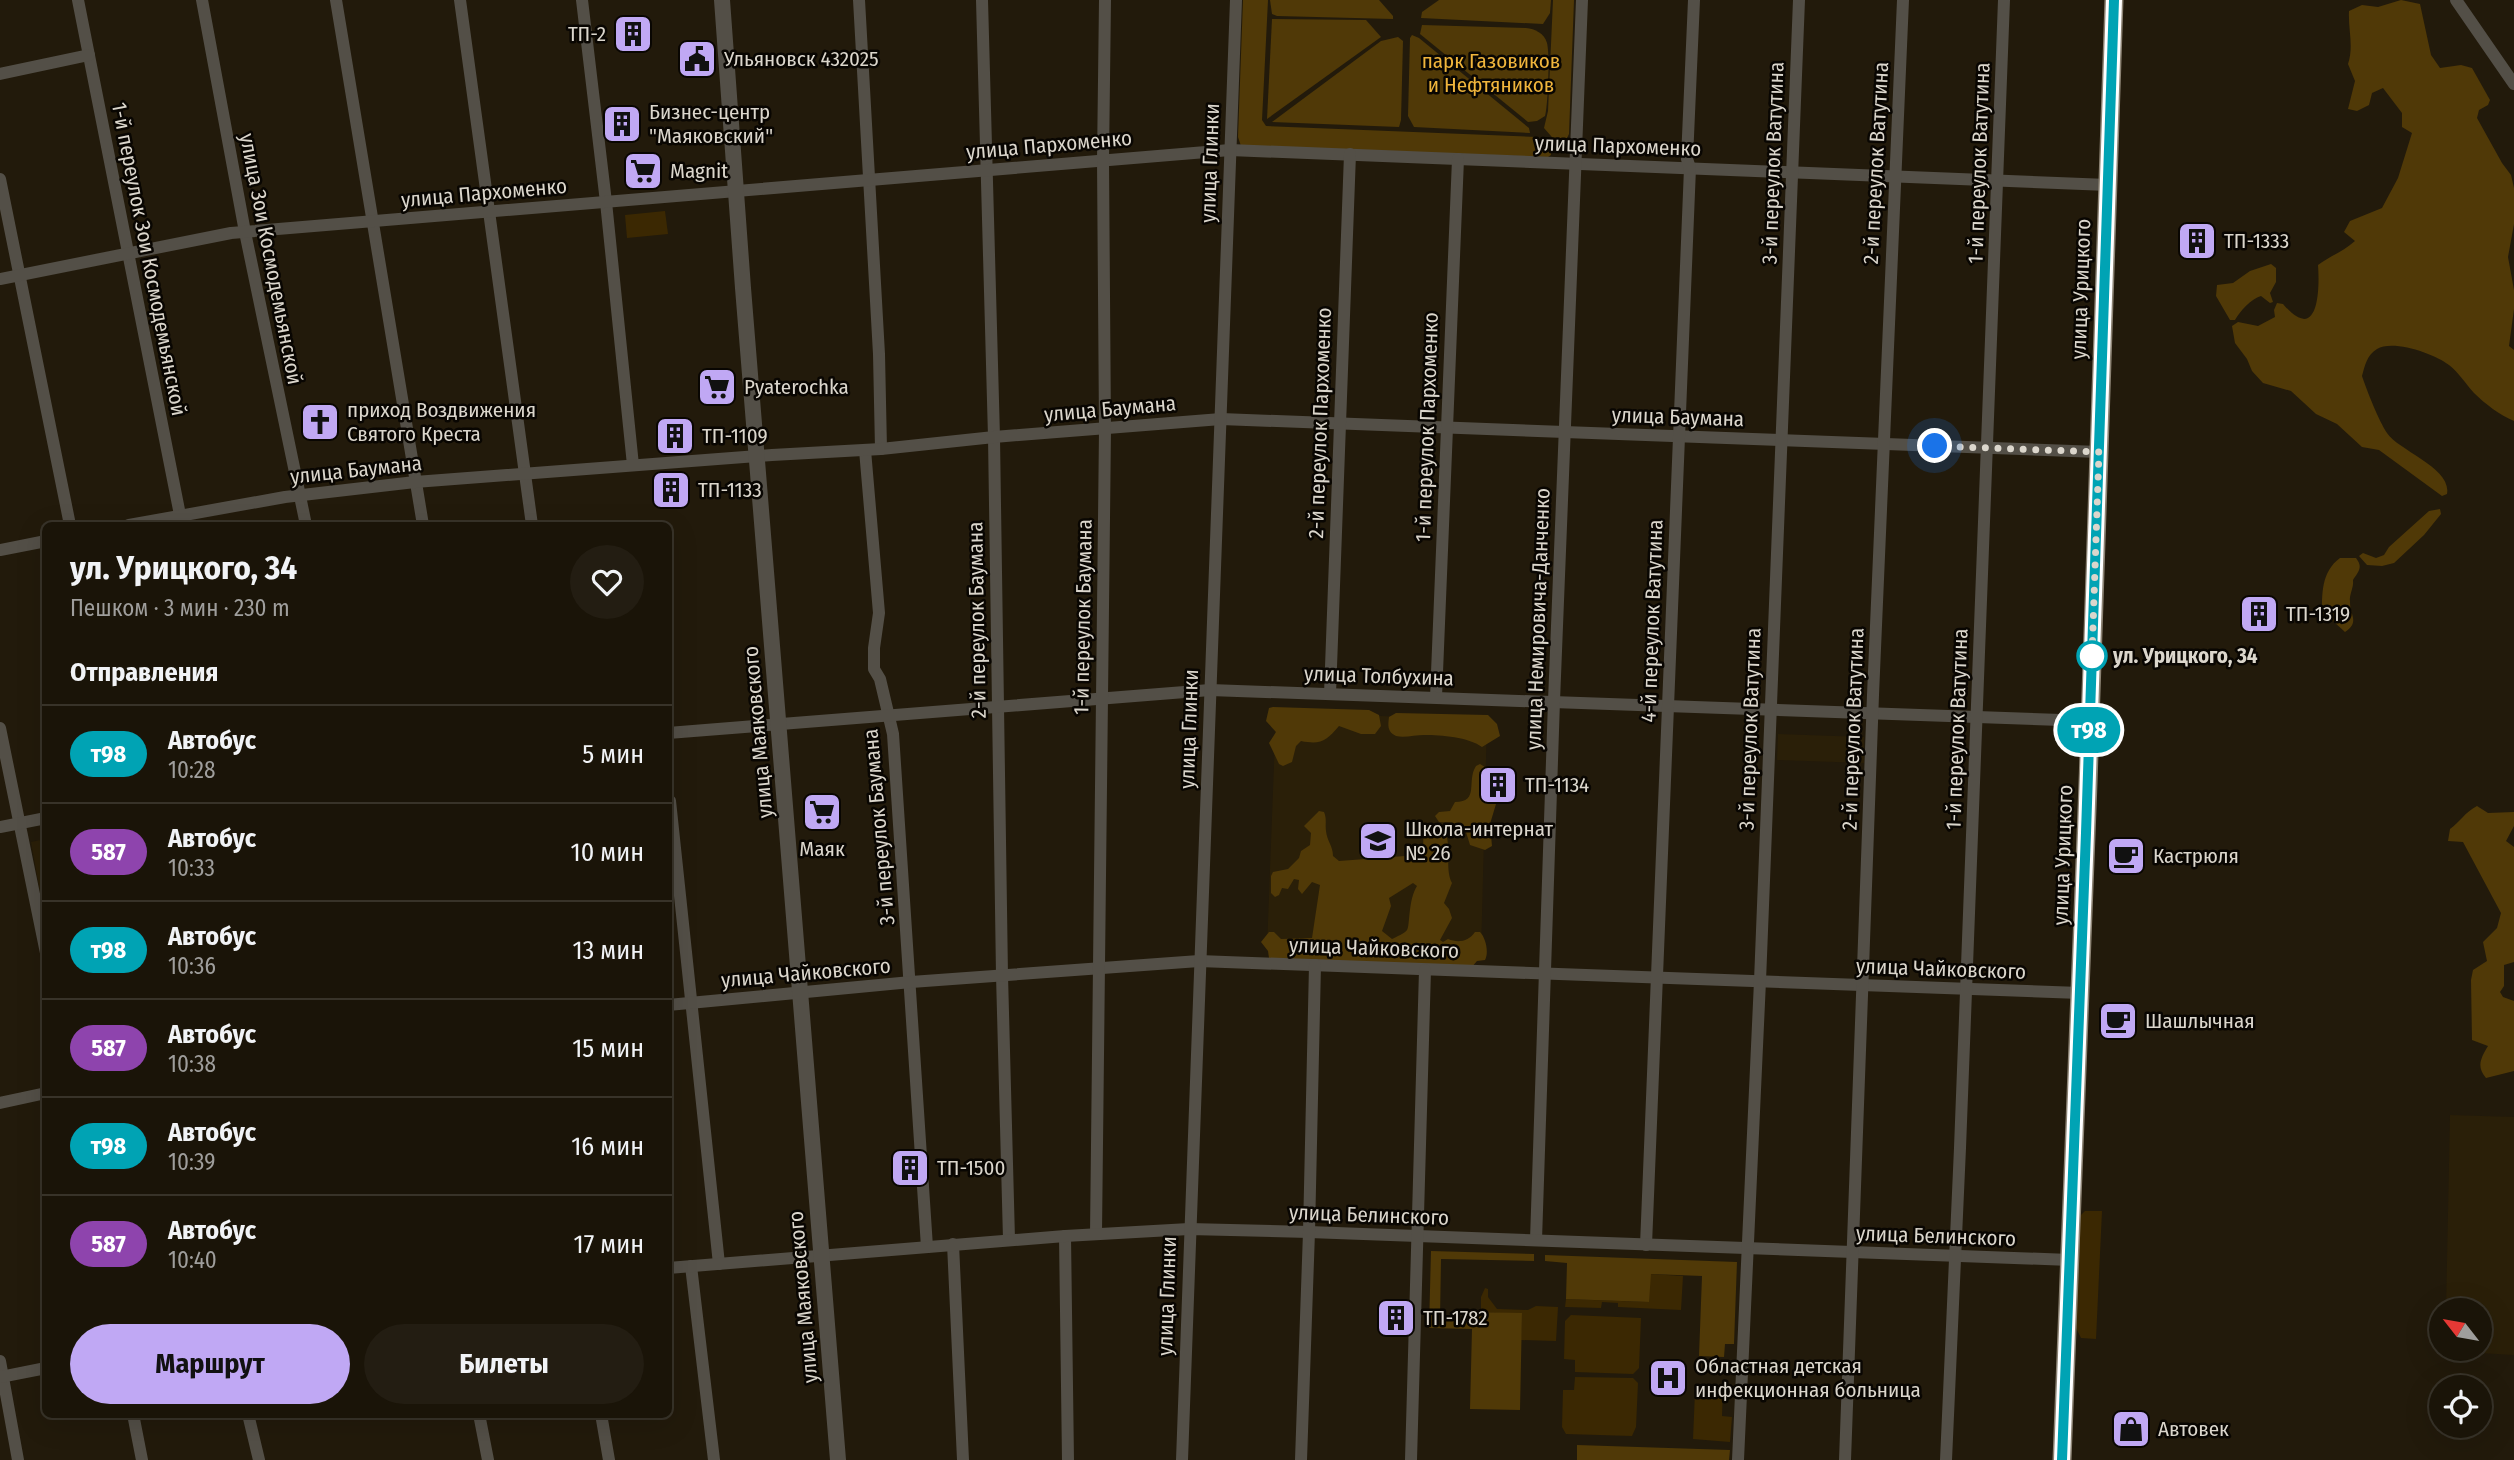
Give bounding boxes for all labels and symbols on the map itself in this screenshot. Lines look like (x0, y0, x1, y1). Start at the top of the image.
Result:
building icon: ТП-2 (612, 13, 654, 55)
place label: ТП-2 (568, 21, 606, 47)
public building icon: Ульяновск 432025 (676, 38, 718, 80)
place label: Ульяновск 432025 (723, 46, 879, 72)
park label: парк Газовиков и Нефтяников (1422, 48, 1560, 98)
street label: 3-й переулок Ватутина (1756, 61, 1790, 265)
street label: 2-й переулок Ватутина (1858, 61, 1894, 265)
street label: 1-й переулок Ватутина (1962, 62, 1996, 264)
place label: Бизнес-центр "Маяковский" (649, 99, 773, 149)
street label: 1-й переулок Зои Космодемьянской (106, 100, 192, 418)
building icon: Бизнес-центр "Маяковский" (601, 103, 643, 145)
street label: улица Глинки (1195, 103, 1225, 223)
street label: улица Пархоменко (965, 125, 1133, 165)
street label: улица Пархоменко (1534, 130, 1702, 162)
street label: улица Зои Космодемьянской (234, 131, 308, 387)
supermarket icon: Magnit (622, 150, 664, 192)
place label: Magnit (670, 158, 728, 184)
street label: улица Пархоменко (400, 173, 568, 213)
street label: улица Урицкого (2066, 218, 2096, 360)
building icon: ТП-1333 (2176, 220, 2218, 262)
place label: ТП-1333 (2224, 228, 2289, 254)
street label: 2-й переулок Пархоменко (1303, 307, 1337, 539)
street label: 1-й переулок Пархоменко (1410, 312, 1444, 542)
supermarket icon: Pyaterochka (696, 366, 738, 408)
place label: Pyaterochka (744, 374, 849, 400)
street label: улица Баумана (1043, 390, 1177, 428)
place label: приход Воздвижения Святого Креста (347, 397, 536, 447)
church icon: приход Воздвижения Святого Креста (299, 401, 341, 443)
street label: улица Баумана (1611, 402, 1745, 432)
building icon: ТП-1109 (654, 415, 696, 457)
place label: ТП-1109 (702, 423, 768, 449)
your location (1917, 428, 1952, 463)
street label: улица Баумана (289, 450, 423, 490)
building icon: ТП-1133 (650, 469, 692, 511)
place label: ТП-1133 (698, 477, 762, 503)
street label: улица Немировича-Данченко (1520, 488, 1556, 750)
street label: 1-й переулок Баумана (1068, 519, 1098, 715)
street label: 4-й переулок Ватутина (1635, 519, 1669, 723)
street label: 2-й переулок Баумана (962, 521, 992, 719)
building icon: ТП-1319 (2238, 593, 2280, 635)
place label: ТП-1319 (2286, 601, 2350, 627)
street label: 3-й переулок Ватутина (1733, 627, 1767, 831)
street label: 2-й переулок Ватутина (1836, 627, 1870, 831)
street label: 1-й переулок Ватутина (1940, 628, 1974, 830)
marker: ул. Урицкого, 34 (2077, 641, 2107, 671)
place label: ул. Урицкого, 34 (2112, 643, 2258, 669)
street label: улица Маяковского (738, 645, 778, 819)
street label: улица Толбухина (1304, 660, 1454, 692)
street label: улица Глинки (1174, 669, 1204, 789)
line badge: т98 (2049, 707, 2129, 753)
street label: 3-й переулок Баумана (857, 728, 901, 926)
building icon: ТП-1134 (1477, 764, 1519, 806)
place label: ТП-1134 (1525, 772, 1589, 798)
street label: улица Урицкого (2048, 784, 2078, 926)
supermarket icon: Маяк (801, 791, 843, 833)
place label: Школа-интернат № 26 (1405, 816, 1554, 866)
school or university icon: Школа-интернат № 26 (1357, 820, 1399, 862)
cafe icon: Кастрюля (2105, 835, 2147, 877)
place label: Маяк (799, 836, 845, 862)
place label: Кастрюля (2153, 843, 2239, 869)
street label: улица Чайковского (1289, 932, 1459, 964)
street label: улица Чайковского (720, 953, 892, 993)
street label: улица Чайковского (1856, 953, 2026, 985)
cafe icon: Шашлычная (2097, 1000, 2139, 1042)
place label: Шашлычная (2145, 1008, 2255, 1034)
building icon: ТП-1500 (889, 1147, 931, 1189)
place label: ТП-1500 (937, 1155, 1005, 1181)
street label: улица Белинского (1288, 1199, 1450, 1231)
street label: улица Маяковского (783, 1210, 823, 1384)
street label: улица Белинского (1855, 1220, 2017, 1252)
street label: улица Глинки (1152, 1236, 1182, 1356)
building icon: ТП-1782 (1375, 1297, 1417, 1339)
north arrow (2429, 1298, 2492, 1362)
place label: ТП-1782 (1423, 1305, 1488, 1331)
place label: Областная детская инфекционная больница (1695, 1353, 1921, 1403)
hospital icon: Областная детская инфекционная больница (1647, 1357, 1689, 1399)
shop icon: Автовек (2110, 1408, 2152, 1450)
place label: Автовек (2158, 1416, 2229, 1442)

